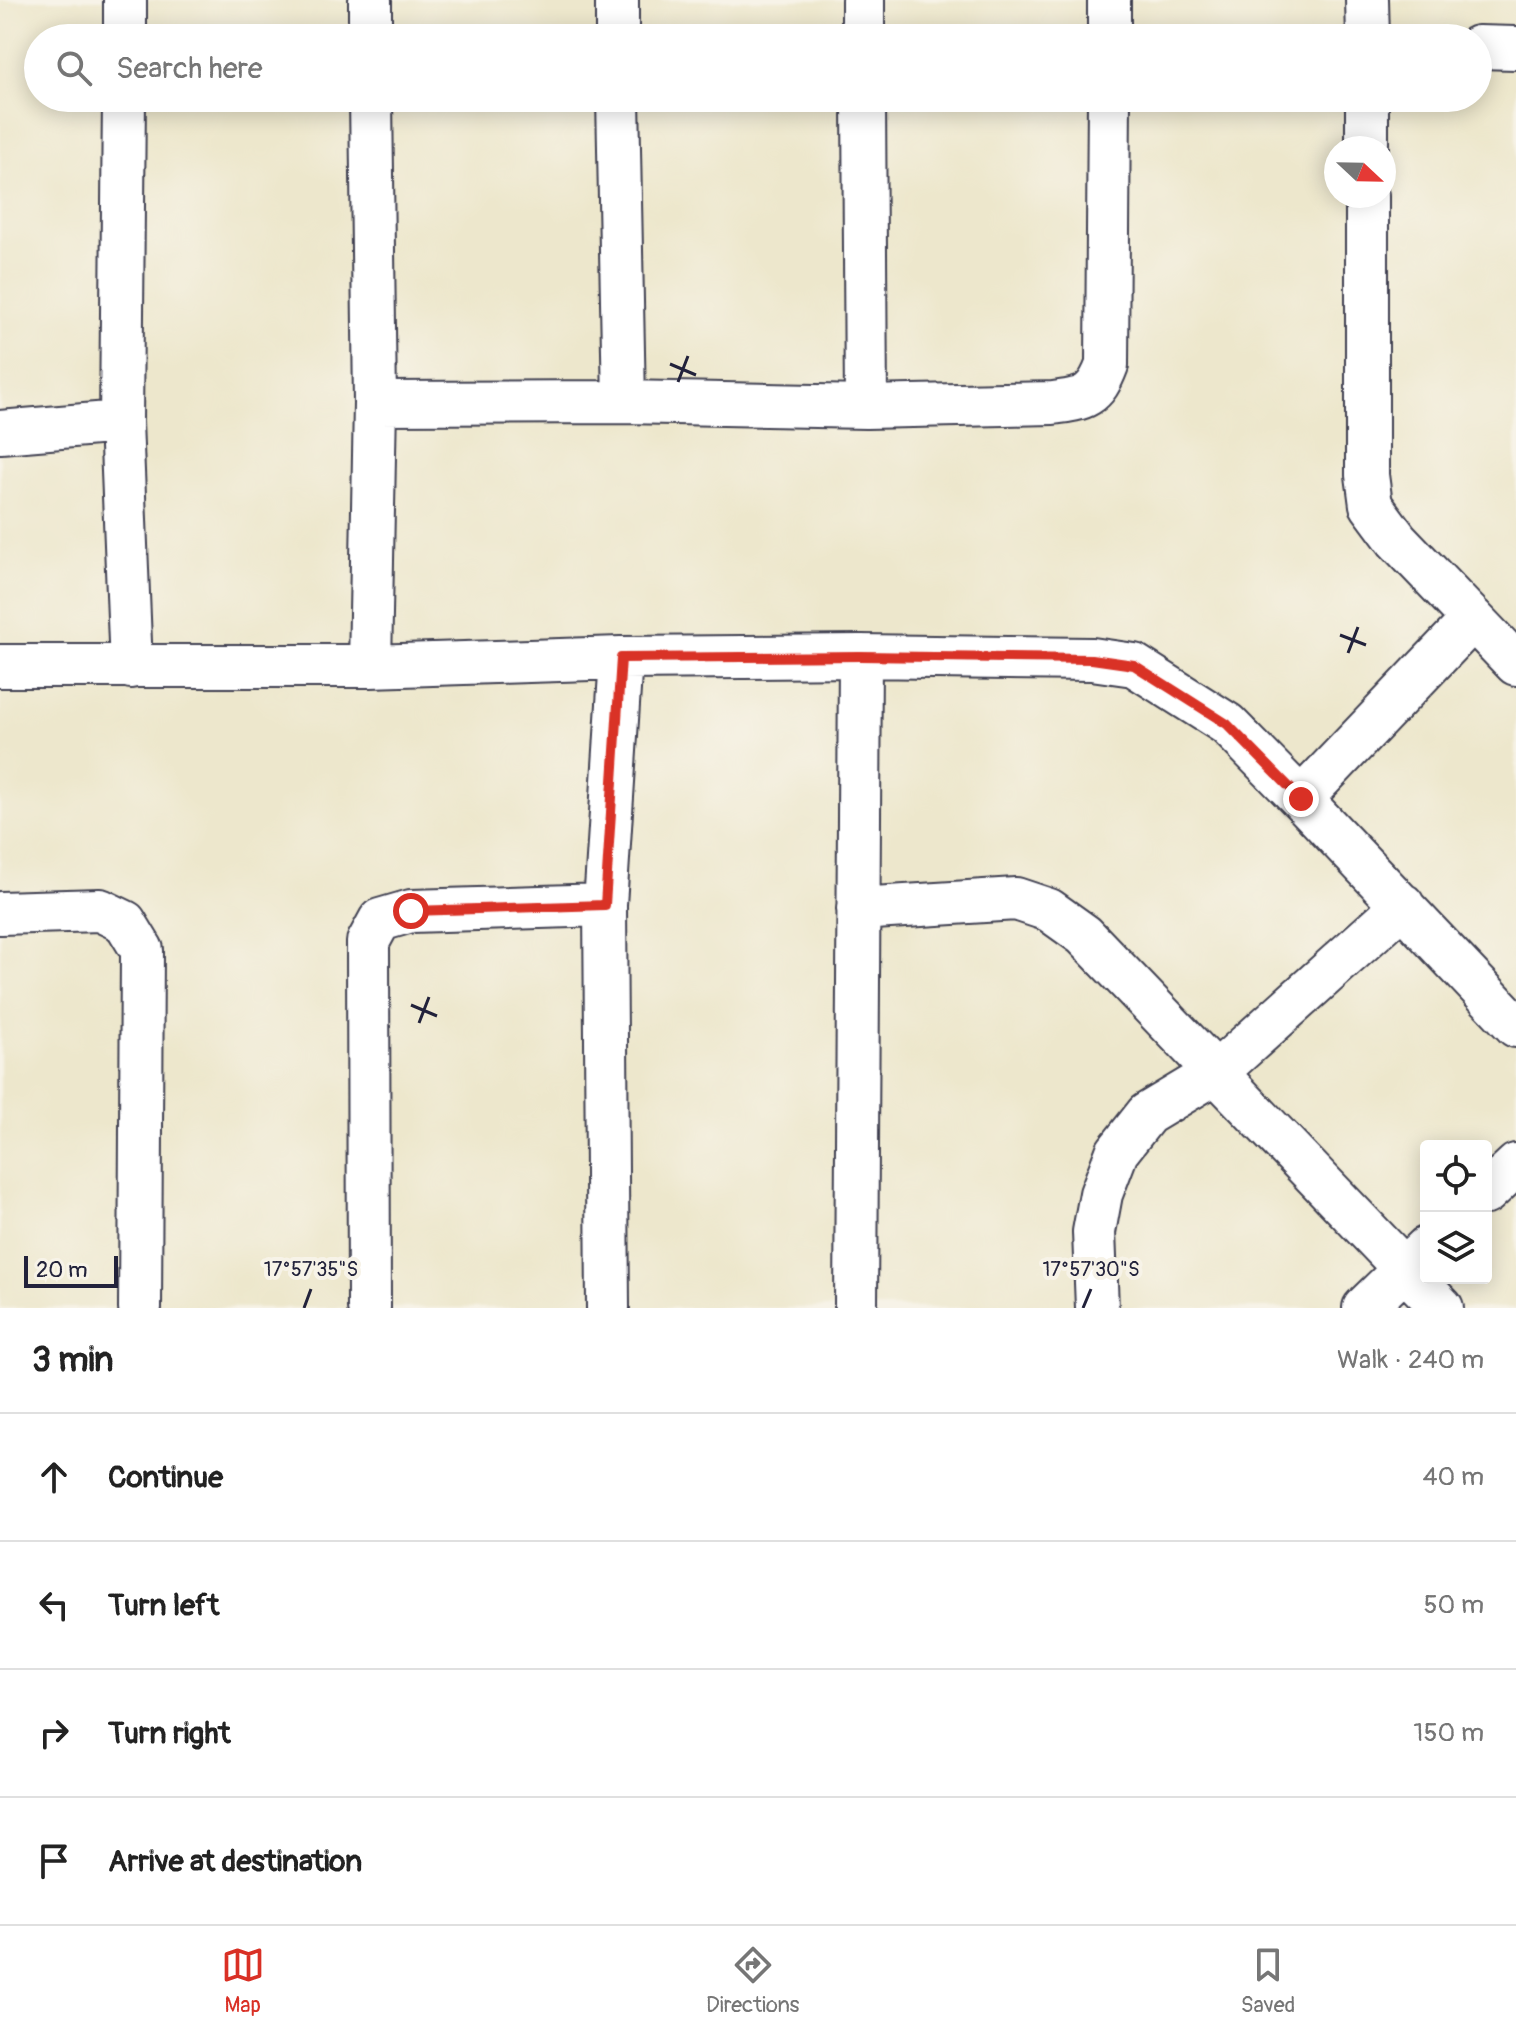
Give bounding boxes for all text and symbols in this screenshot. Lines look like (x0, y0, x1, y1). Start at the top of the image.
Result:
search box (24, 24, 1492, 112)
icon: search (52, 46, 96, 90)
text: Search here (116, 50, 263, 87)
north arrow (1324, 136, 1396, 208)
route end (1283, 781, 1319, 817)
route start (393, 893, 429, 929)
map controls (1420, 1140, 1492, 1284)
button: locate (1420, 1140, 1492, 1212)
button: layers (1420, 1212, 1492, 1284)
scale bar (24, 1252, 118, 1288)
text: 20 m (36, 1256, 88, 1284)
text: 17°57'35"S (264, 1257, 358, 1282)
text: 17°57'30"S (1042, 1257, 1140, 1282)
text: 3 min (32, 1339, 114, 1382)
text: Walk · 240 m (1337, 1344, 1484, 1376)
icon: ahead (32, 1455, 76, 1499)
text: Continue (108, 1459, 223, 1496)
text: 40 m (1422, 1461, 1484, 1493)
icon: left (32, 1583, 76, 1627)
text: Turn left (108, 1587, 219, 1624)
text: 50 m (1423, 1589, 1484, 1621)
icon: right (32, 1711, 76, 1755)
text: Turn right (108, 1715, 231, 1752)
text: 150 m (1413, 1717, 1484, 1749)
icon: arrive (32, 1839, 76, 1883)
text: Arrive at destination (108, 1843, 362, 1880)
tab: Map (221, 1943, 265, 2019)
tab: Directions (706, 1943, 799, 2019)
tab: Saved (1241, 1943, 1295, 2019)

